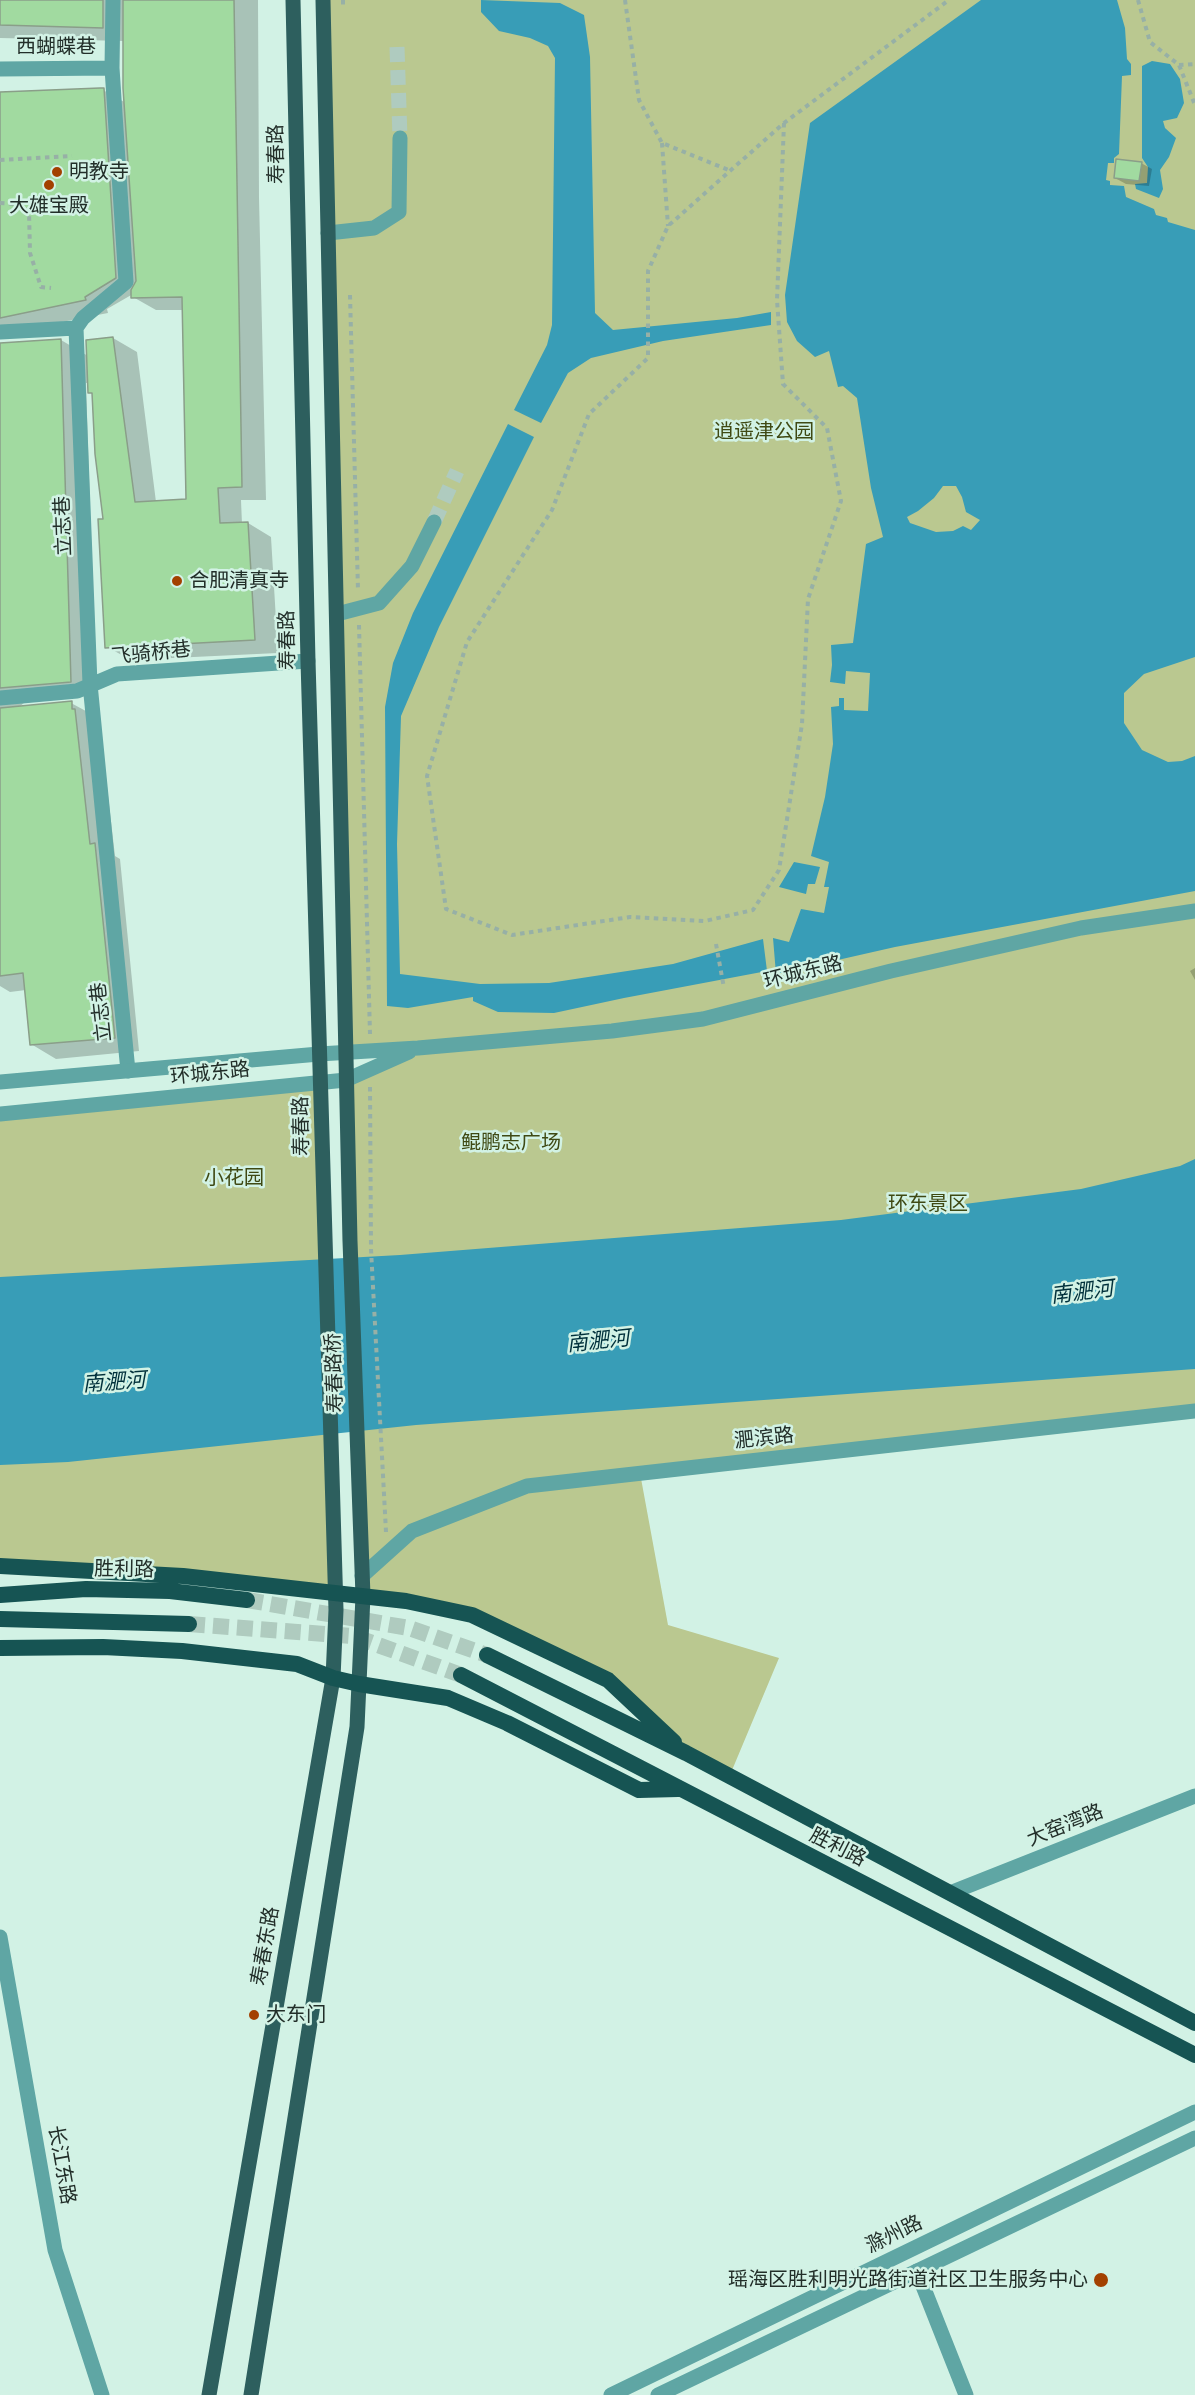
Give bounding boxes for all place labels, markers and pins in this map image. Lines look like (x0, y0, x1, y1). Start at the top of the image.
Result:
place label: 明教寺 (69, 160, 129, 184)
marker: 明教寺 (50, 165, 64, 179)
marker: 大雄宝殿 (42, 178, 56, 192)
place label: 大雄宝殿 (9, 194, 89, 218)
place label: 合肥清真寺 (189, 569, 289, 593)
marker: 合肥清真寺 (170, 574, 184, 588)
place label: 大东门 (266, 2003, 326, 2027)
marker: 大东门 (247, 2008, 261, 2022)
place label: 瑶海区胜利明光路街道社区卫生服务中心 (728, 2268, 1088, 2292)
marker: 瑶海区胜利明光路街道社区卫生服务中心 (1092, 2271, 1110, 2289)

